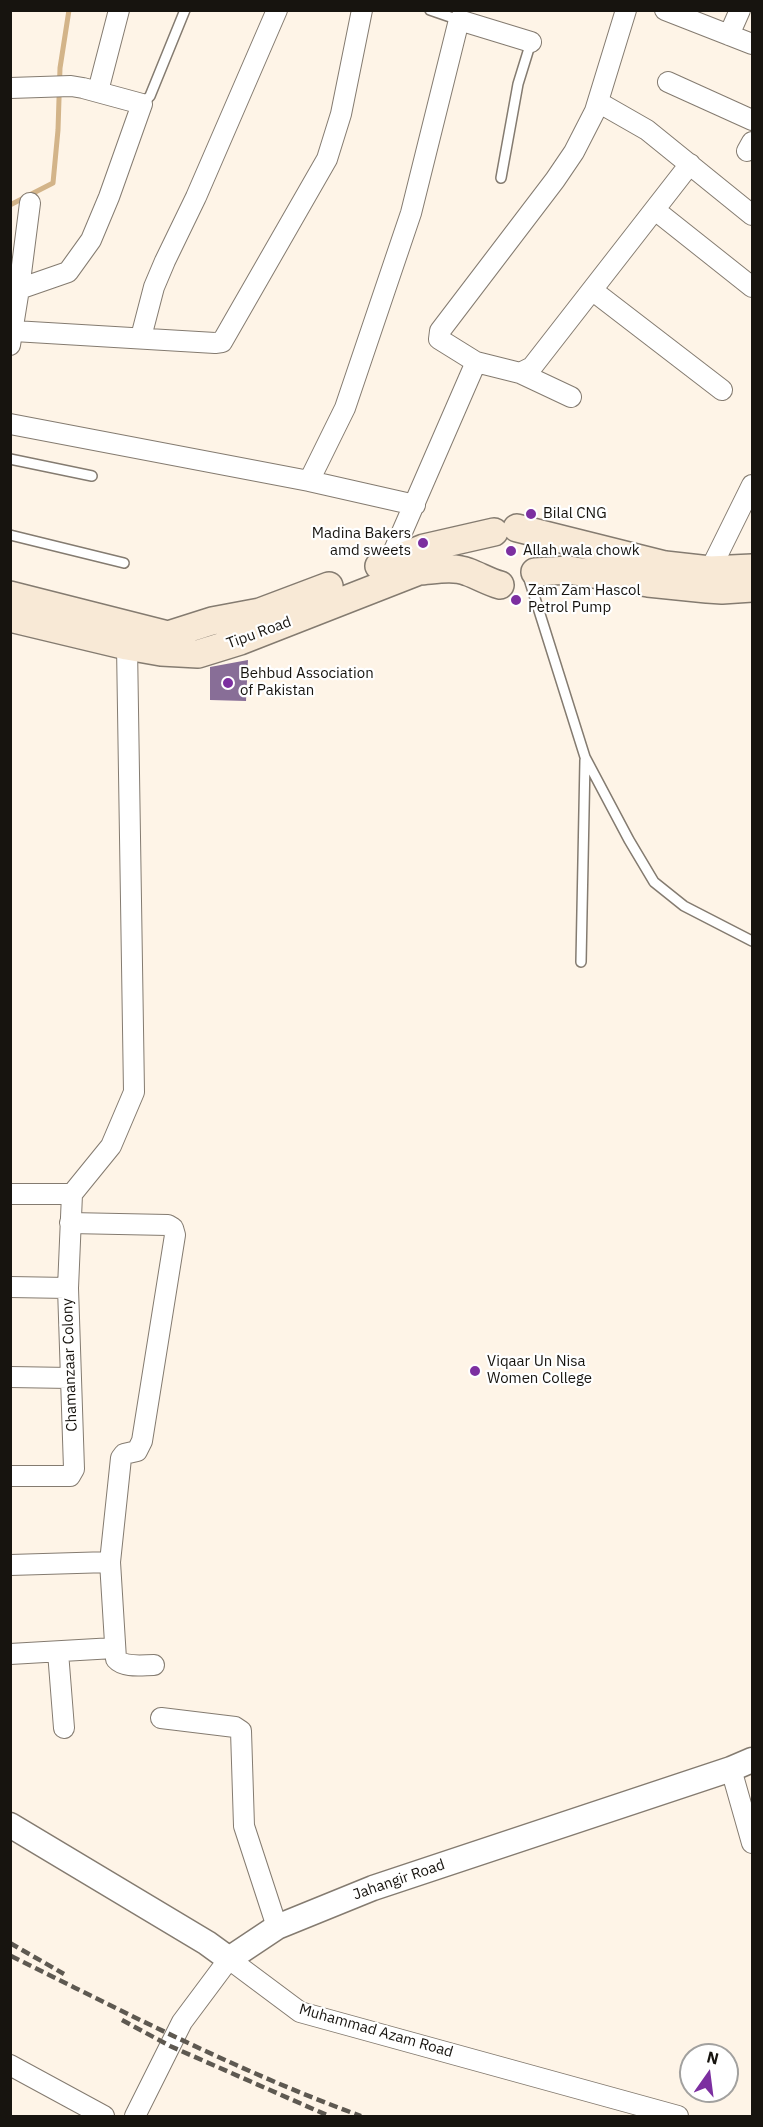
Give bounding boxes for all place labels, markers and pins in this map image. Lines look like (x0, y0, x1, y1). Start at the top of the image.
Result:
place label: Bilal CNG (543, 505, 607, 523)
marker: Bilal CNG (524, 507, 538, 521)
place label: Madina Bakers amd sweets (312, 525, 411, 560)
marker: Madina Bakers amd sweets (416, 536, 430, 550)
place label: Allah wala chowk (523, 542, 640, 560)
marker: Allah wala chowk (504, 544, 518, 558)
place label: Zam Zam Hascol Petrol Pump (528, 582, 641, 617)
marker: Zam Zam Hascol Petrol Pump (509, 593, 523, 607)
place label: Behbud Association of Pakistan (240, 665, 374, 700)
marker: Behbud Association of Pakistan (221, 676, 235, 690)
place label: Viqaar Un Nisa Women College (487, 1353, 592, 1388)
marker: Viqaar Un Nisa Women College (468, 1364, 482, 1378)

